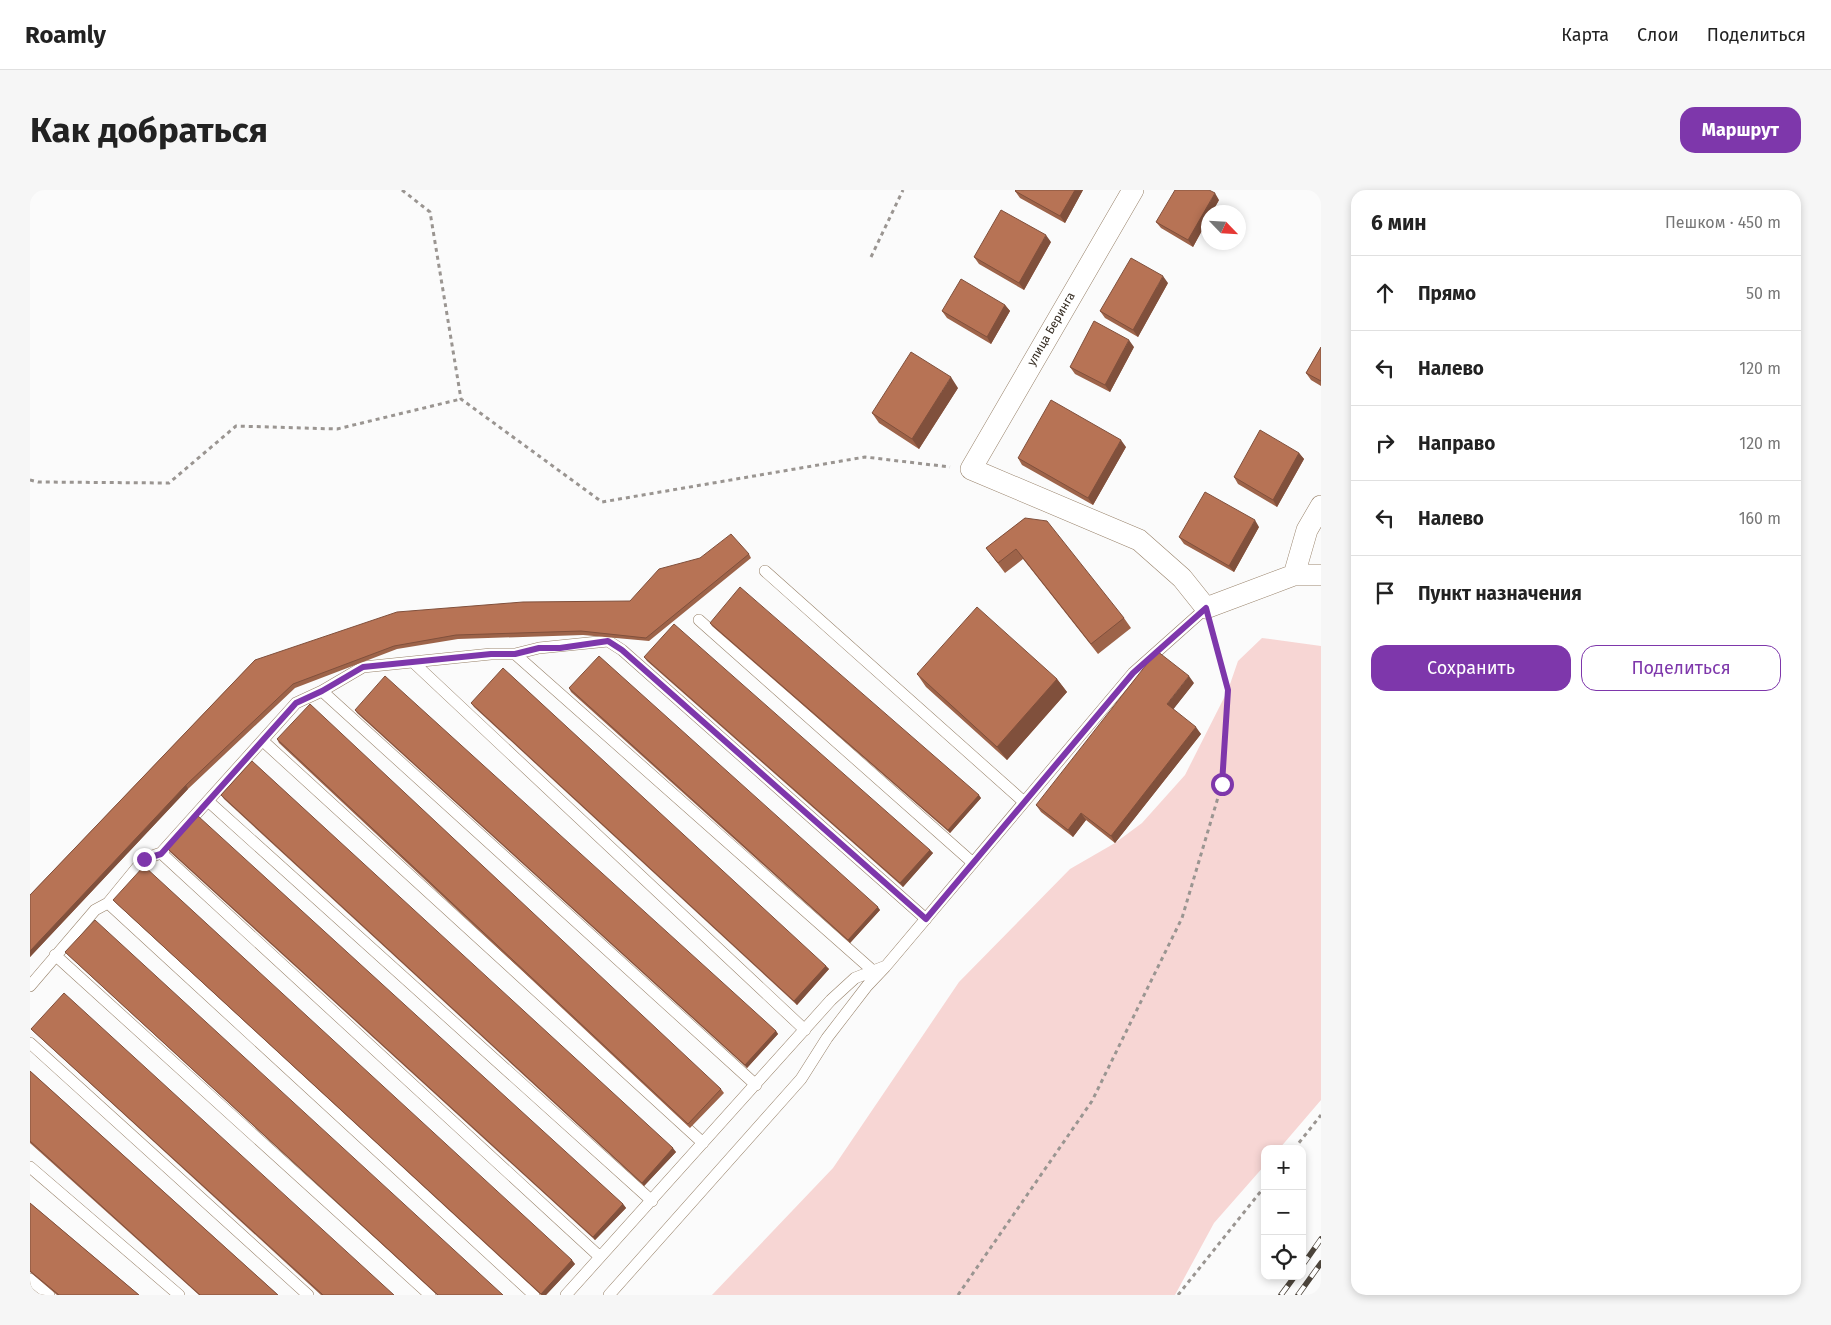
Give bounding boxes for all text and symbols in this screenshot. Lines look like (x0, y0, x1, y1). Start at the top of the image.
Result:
text: Roamly (25, 21, 106, 49)
text: Карта (1561, 24, 1609, 46)
text: Слои (1637, 24, 1679, 46)
text: Поделиться (1707, 24, 1806, 46)
button: Маршрут (1680, 107, 1801, 153)
text: Как добраться (30, 109, 268, 151)
north arrow (1201, 205, 1246, 250)
text: 6 мин (1371, 210, 1427, 236)
text: Пешком · 450 m (1665, 213, 1781, 232)
icon: ahead (1371, 279, 1399, 307)
text: Прямо (1418, 282, 1476, 305)
text: 50 m (1746, 284, 1781, 303)
street label: улица Беринга (1024, 290, 1078, 368)
icon: left (1371, 354, 1399, 382)
text: Налево (1418, 357, 1484, 380)
text: 120 m (1739, 359, 1781, 378)
icon: right (1371, 429, 1399, 457)
text: Направо (1418, 432, 1495, 455)
text: 120 m (1739, 434, 1781, 453)
icon: left (1371, 504, 1399, 532)
text: Налево (1418, 507, 1484, 530)
text: 160 m (1739, 509, 1781, 528)
icon: arrive (1371, 579, 1399, 607)
text: Пункт назначения (1418, 582, 1582, 605)
button: Сохранить (1371, 645, 1571, 691)
button: Поделиться (1581, 645, 1781, 691)
route start (1211, 773, 1234, 796)
route end (133, 848, 156, 871)
map controls (1261, 1145, 1306, 1280)
button: + (1261, 1145, 1306, 1190)
button: − (1261, 1190, 1306, 1235)
button: locate (1261, 1235, 1306, 1280)

